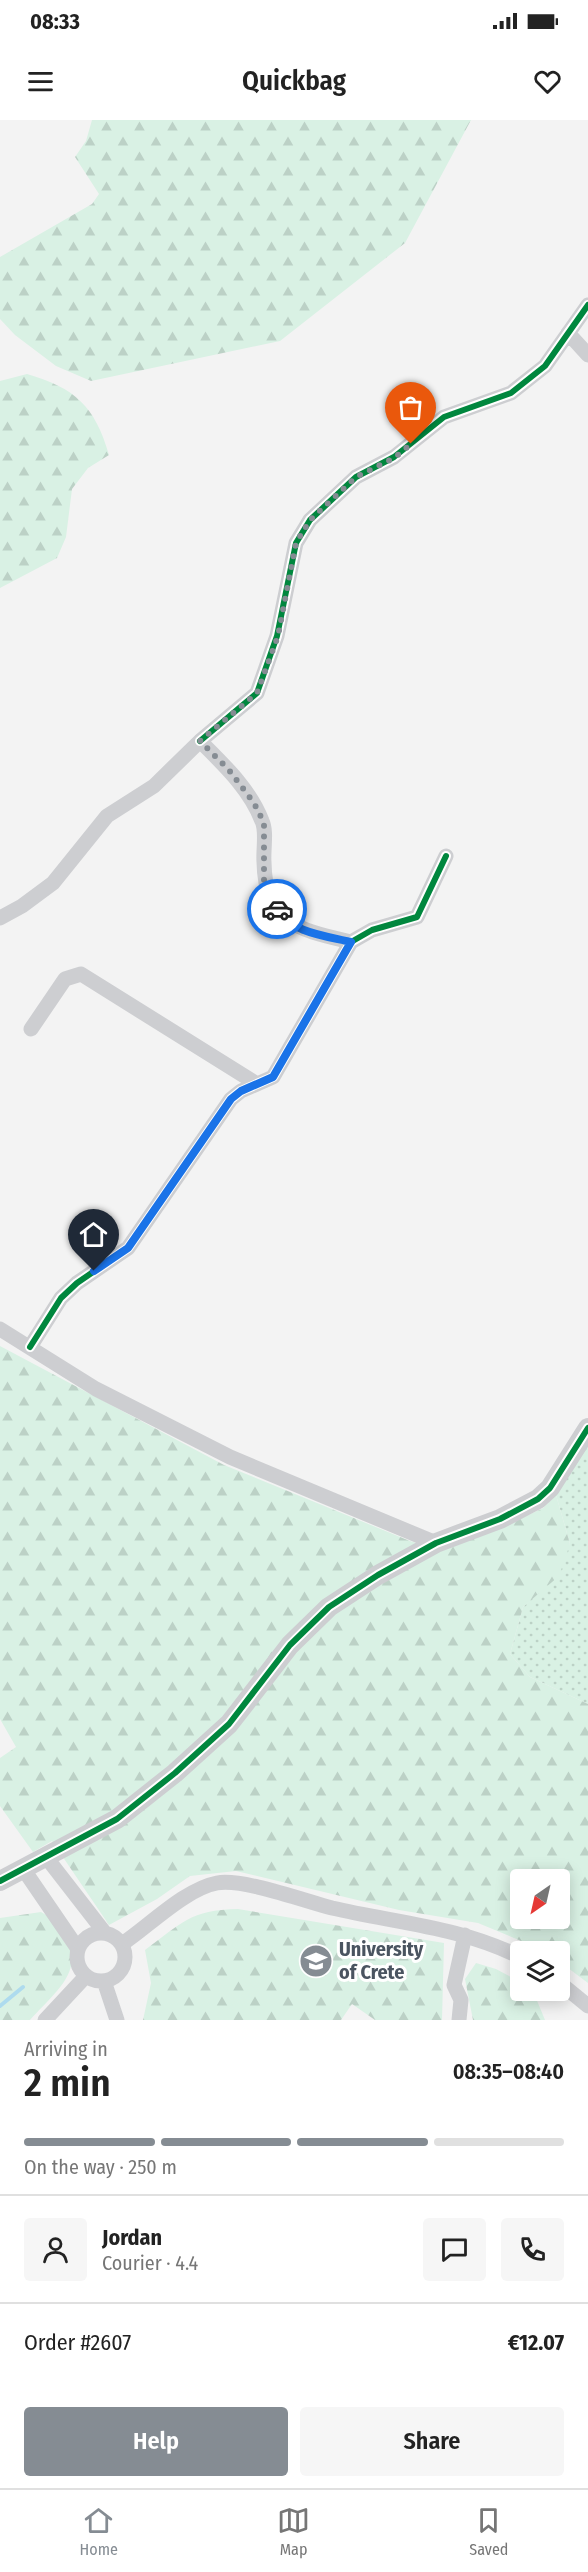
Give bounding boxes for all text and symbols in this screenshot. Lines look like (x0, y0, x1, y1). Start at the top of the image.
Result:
text: 08:33 (30, 8, 80, 35)
icon: menu (24, 65, 57, 98)
text: Quickbag (242, 65, 346, 97)
icon: heart (531, 65, 564, 98)
pin (385, 382, 436, 444)
icon: bag (394, 391, 427, 424)
courier (247, 879, 307, 939)
icon: car (261, 893, 294, 926)
pin (68, 1209, 119, 1271)
icon: home (77, 1218, 110, 1251)
north arrow (510, 1869, 570, 1929)
map controls (510, 1869, 570, 2001)
place label: University of Crete (339, 1937, 424, 1984)
button: layers (510, 1941, 570, 2001)
school or university icon: University of Crete (298, 1943, 334, 1979)
text: Arriving in (24, 2037, 108, 2061)
text: 08:35–08:40 (453, 2058, 564, 2085)
text: 2 min (24, 2060, 111, 2106)
text: On the way · 250 m (24, 2155, 177, 2179)
button: person (24, 2218, 87, 2281)
button: chat (423, 2218, 486, 2281)
button: phone (501, 2218, 564, 2281)
text: Jordan (102, 2224, 162, 2251)
text: Courier · 4.4 (102, 2251, 198, 2275)
text: Order #2607 (24, 2329, 131, 2356)
text: €12.07 (508, 2329, 564, 2356)
button: Help (24, 2407, 288, 2476)
button: Share (300, 2407, 564, 2476)
tab: Home (80, 2504, 118, 2559)
tab: Map (277, 2504, 310, 2559)
tab: Saved (469, 2504, 508, 2559)

